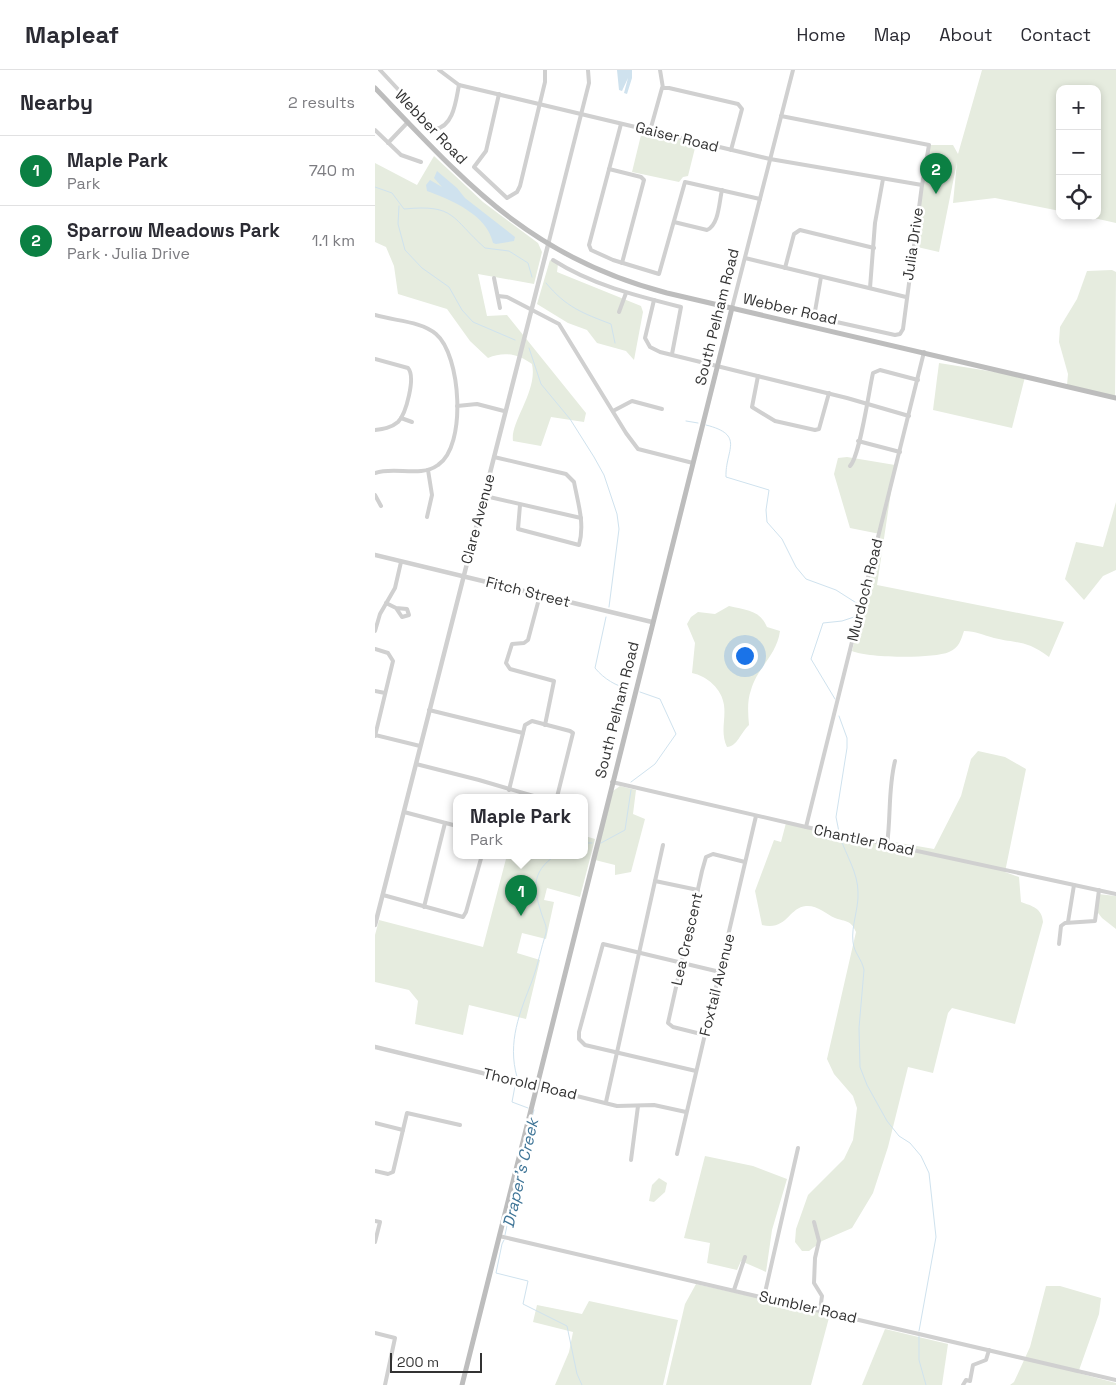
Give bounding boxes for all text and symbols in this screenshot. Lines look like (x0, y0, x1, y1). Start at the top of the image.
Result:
text: Mapleaf (25, 19, 119, 50)
text: Home (797, 23, 846, 46)
text: Map (874, 23, 911, 46)
text: About (939, 23, 993, 46)
text: Contact (1021, 23, 1091, 46)
street label: Webber Road (391, 85, 472, 168)
map controls (1056, 85, 1101, 220)
button: + (1056, 85, 1101, 130)
text: Nearby (20, 89, 93, 116)
text: 2 results (288, 92, 355, 113)
street label: Gaiser Road (633, 117, 721, 156)
button: − (1056, 130, 1101, 175)
text: Maple Park (67, 148, 168, 173)
pin: 2 (920, 153, 952, 194)
text: 1 (32, 160, 40, 181)
text: 740 m (309, 160, 355, 181)
text: Park (67, 173, 100, 194)
button: locate (1056, 175, 1101, 220)
street label: Julia Drive (898, 206, 927, 282)
text: Sparrow Meadows Park (67, 218, 280, 243)
text: 2 (31, 230, 41, 251)
text: 1.1 km (312, 230, 355, 251)
text: Park · Julia Drive (67, 243, 190, 264)
street label: South Pelham Road (690, 247, 743, 387)
street label: Webber Road (741, 288, 839, 329)
street label: Clare Avenue (456, 471, 499, 566)
street label: Murdoch Road (843, 536, 886, 643)
street label: Fitch Street (484, 572, 572, 611)
street label: South Pelham Road (590, 640, 643, 780)
your location (732, 643, 758, 669)
popup (453, 794, 588, 859)
text: Maple Park (470, 804, 571, 829)
street label: Chantler Road (812, 820, 916, 859)
text: Park (470, 829, 503, 850)
pin: 1 (505, 875, 537, 916)
street label: Lea Crescent (667, 890, 706, 987)
street label: Foxtail Avenue (695, 931, 738, 1038)
street label: Thorold Road (481, 1063, 579, 1104)
water label: Draper's Creek (498, 1114, 544, 1230)
street label: Sumbler Road (757, 1286, 859, 1327)
scale bar (390, 1350, 483, 1373)
text: 200 m (397, 1353, 439, 1371)

